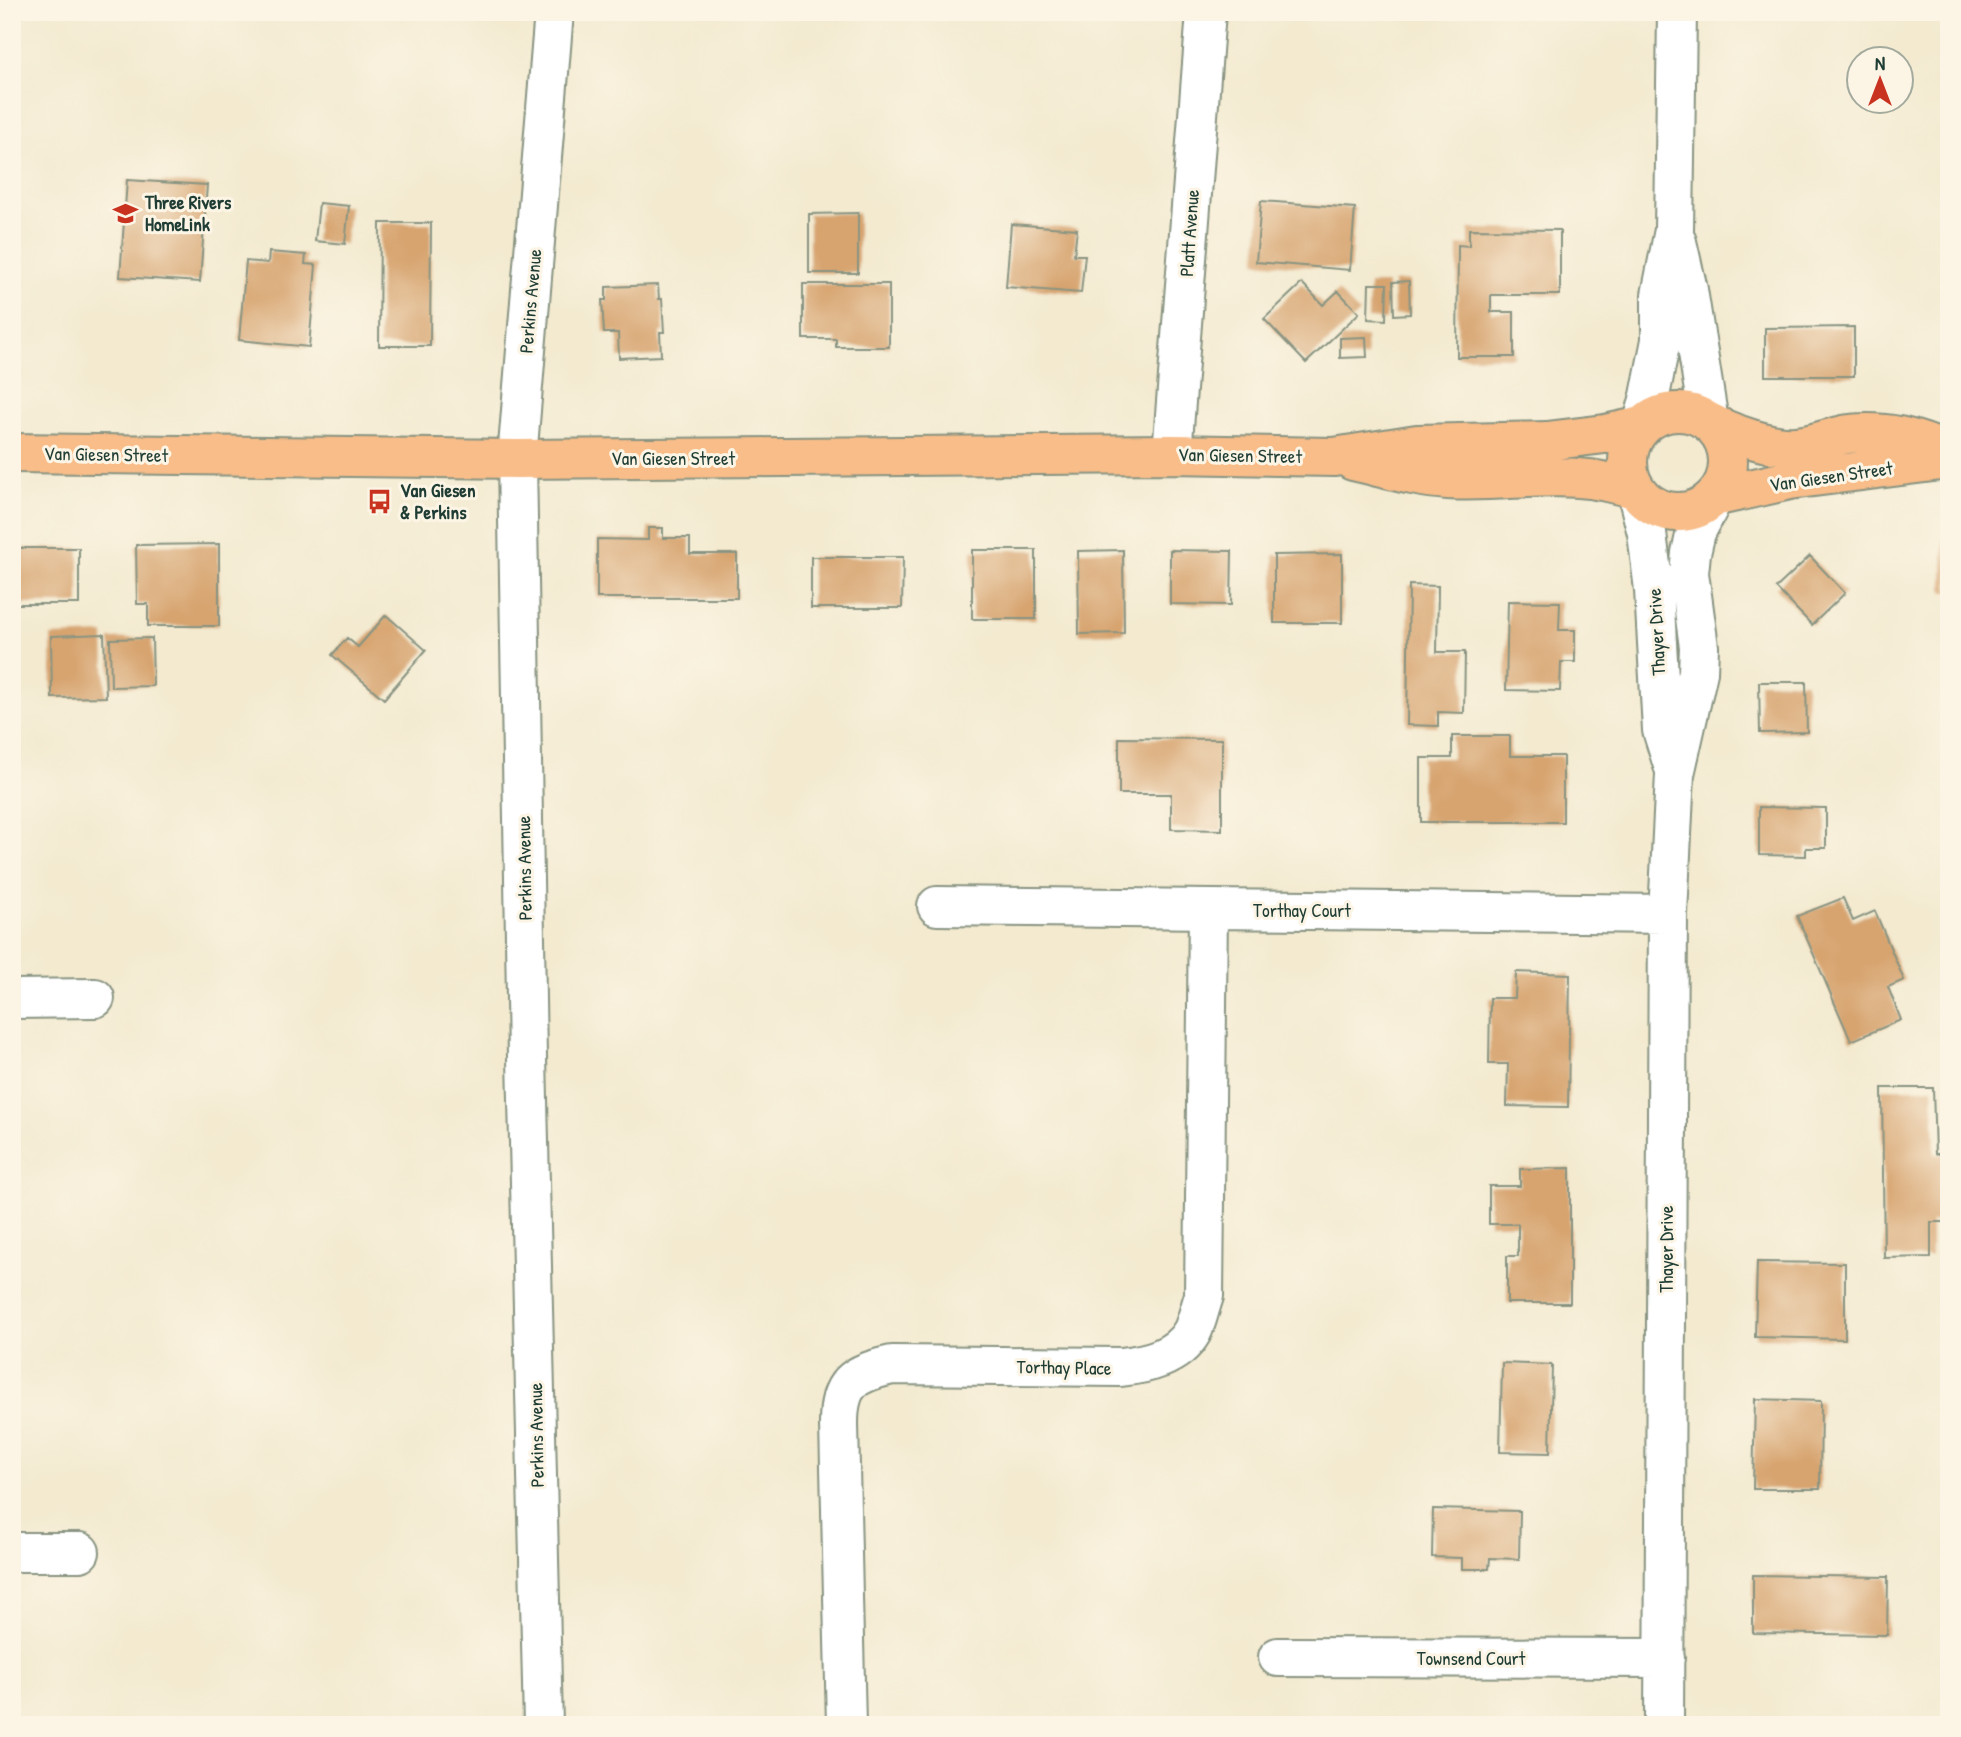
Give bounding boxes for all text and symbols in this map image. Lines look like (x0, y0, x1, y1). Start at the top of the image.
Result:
north arrow (1846, 46, 1916, 116)
text: N (1875, 50, 1885, 76)
street label: Platt Avenue (1173, 188, 1205, 277)
place label: Three Rivers HomeLink (144, 189, 232, 237)
school or university icon: Three Rivers HomeLink (111, 199, 139, 227)
street label: Perkins Avenue (512, 247, 548, 354)
street label: Van Giesen Street (44, 440, 169, 468)
street label: Van Giesen Street (1178, 441, 1303, 469)
street label: Van Giesen Street (611, 445, 736, 471)
street label: Van Giesen Street (1768, 454, 1895, 498)
place label: Van Giesen & Perkins (400, 477, 476, 525)
bus stop icon: Van Giesen & Perkins (366, 487, 394, 515)
street label: Thayer Drive (1641, 587, 1671, 676)
street label: Perkins Avenue (510, 815, 538, 921)
street label: Torthay Court (1253, 897, 1351, 923)
street label: Thayer Drive (1653, 1205, 1679, 1293)
street label: Torthay Place (1016, 1353, 1112, 1381)
street label: Perkins Avenue (522, 1382, 550, 1488)
street label: Townsend Court (1417, 1645, 1526, 1671)

